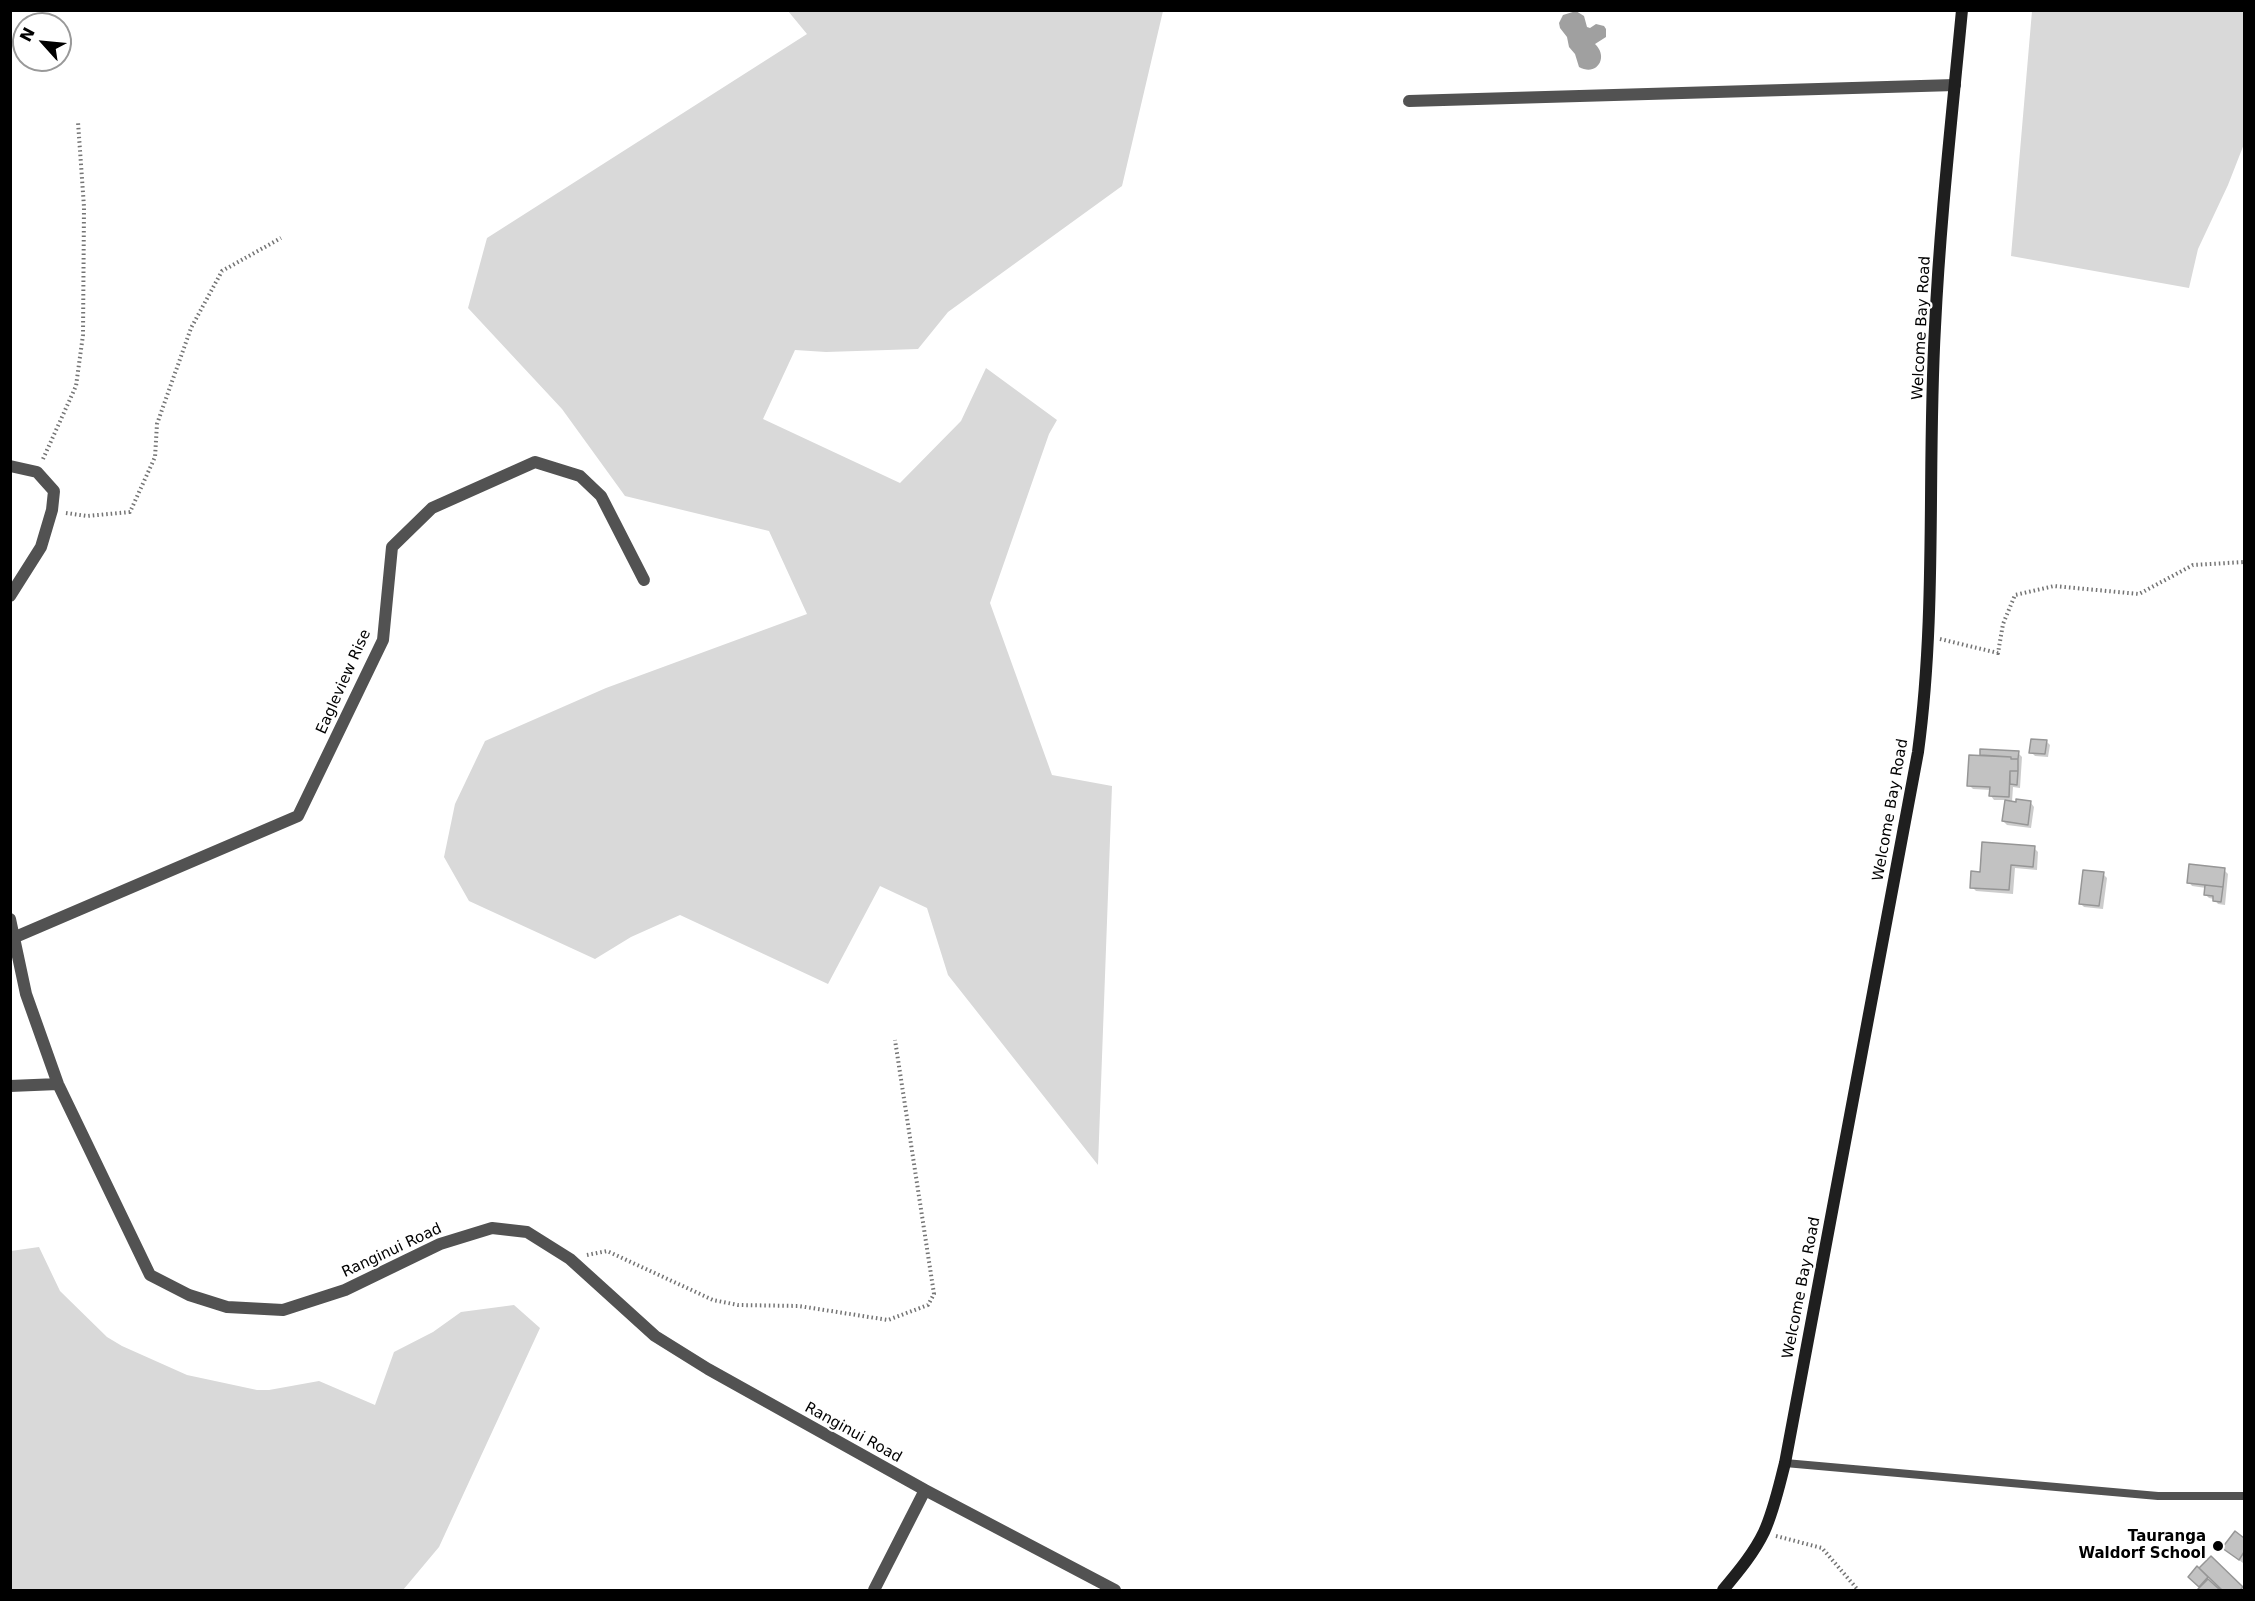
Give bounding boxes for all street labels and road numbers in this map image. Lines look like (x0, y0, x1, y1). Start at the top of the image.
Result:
street label: Welcome Bay Road (1909, 256, 1935, 400)
street label: Eagleview Rise (313, 627, 375, 737)
street label: Welcome Bay Road (1870, 737, 1912, 883)
street label: Welcome Bay Road (1779, 1216, 1825, 1360)
street label: Ranginui Road (339, 1220, 445, 1282)
street label: Ranginui Road (801, 1399, 905, 1467)

